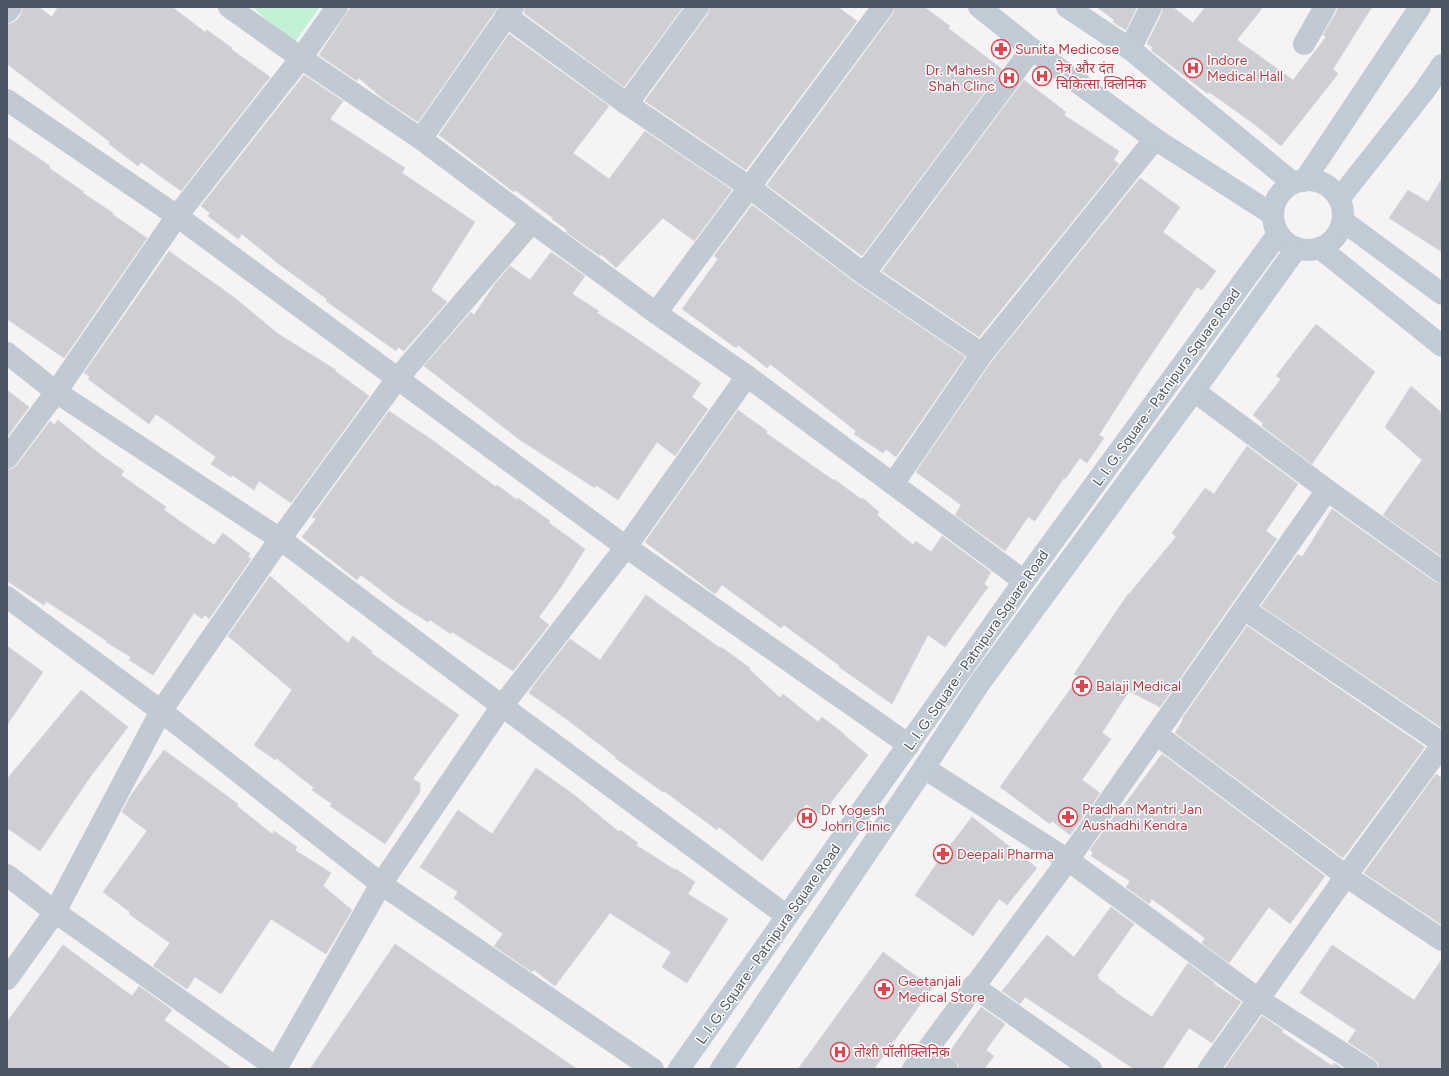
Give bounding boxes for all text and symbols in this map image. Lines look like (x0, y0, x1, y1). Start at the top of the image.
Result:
pharmacy icon: Sunita Medicose (990, 38, 1012, 60)
place label: Sunita Medicose (1015, 41, 1119, 58)
place label: Indore Medical Hall (1207, 52, 1283, 85)
hospital icon: Indore Medical Hall (1182, 57, 1204, 79)
place label: नेत्र और दंत चिकित्सा क्लिनिक (1056, 59, 1147, 93)
place label: Dr. Mahesh Shah Clinc (925, 62, 995, 95)
hospital icon: नेत्र और दंत चिकित्सा क्लिनिक (1031, 65, 1053, 87)
hospital icon: Dr. Mahesh Shah Clinc (998, 67, 1020, 89)
street label: L. I. G. Square - Patnipura Square Road (1089, 285, 1244, 489)
street label: L. I. G. Square - Patnipura Square Road (901, 547, 1052, 754)
pharmacy icon: Balaji Medical (1071, 675, 1093, 697)
place label: Balaji Medical (1096, 678, 1181, 695)
place label: Pradhan Mantri Jan Aushadhi Kendra (1082, 801, 1202, 834)
place label: Dr Yogesh Johri Clinic (821, 802, 891, 835)
pharmacy icon: Pradhan Mantri Jan Aushadhi Kendra (1057, 806, 1079, 828)
hospital icon: Dr Yogesh Johri Clinic (796, 807, 818, 829)
street label: L. I. G. Square - Patnipura Square Road (693, 841, 844, 1048)
pharmacy icon: Deepali Pharma (932, 843, 954, 865)
place label: Deepali Pharma (957, 846, 1054, 863)
place label: Geetanjali Medical Store (898, 973, 985, 1006)
pharmacy icon: Geetanjali Medical Store (873, 978, 895, 1000)
hospital icon: तोशी पॉलीक्लिनिक (829, 1041, 851, 1063)
place label: तोशी पॉलीक्लिनिक (854, 1044, 950, 1061)

